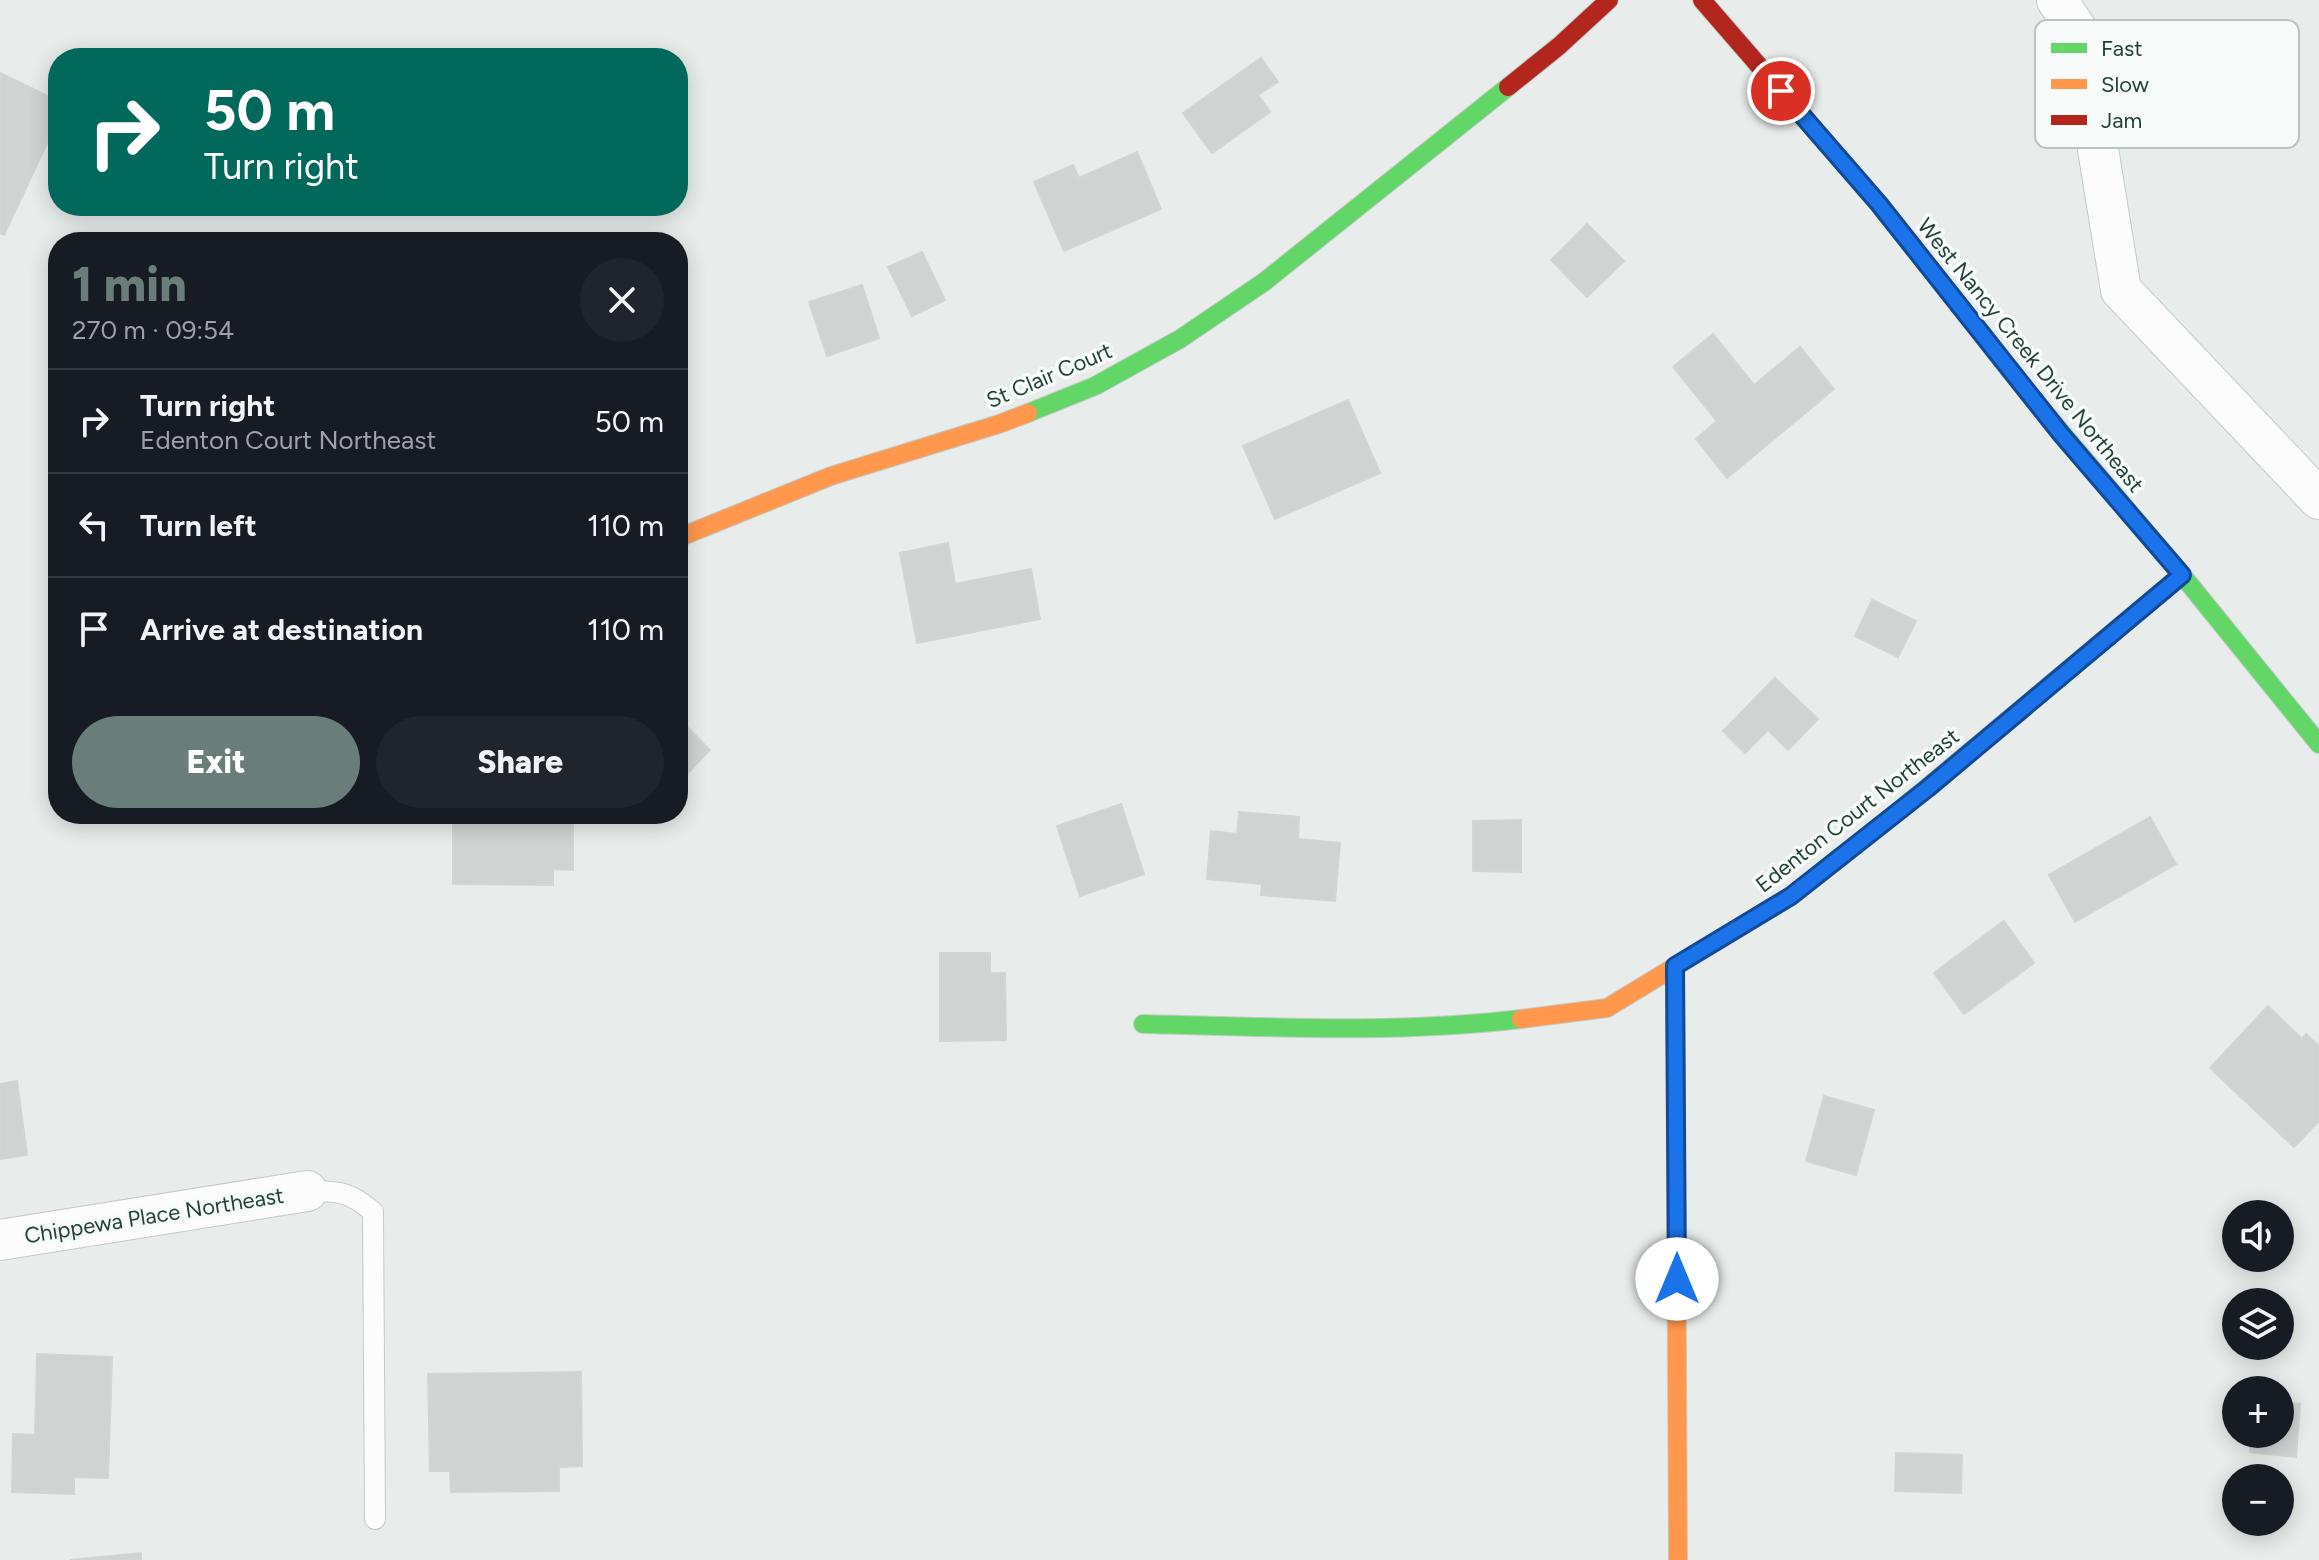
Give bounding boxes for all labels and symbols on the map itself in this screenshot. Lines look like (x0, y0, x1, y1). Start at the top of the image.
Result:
legend (2035, 20, 2299, 148)
text: Fast (2101, 35, 2143, 62)
pin (1747, 57, 1815, 125)
text: Slow (2101, 71, 2150, 98)
text: Jam (2101, 107, 2142, 134)
street label: West Nancy Creek Drive Northeast (1912, 213, 2150, 498)
street label: St Clair Court (982, 337, 1116, 414)
street label: Edenton Court Northeast (1750, 723, 1964, 898)
street label: Chippewa Place Northeast (22, 1182, 286, 1249)
position arrow (1635, 1237, 1719, 1321)

